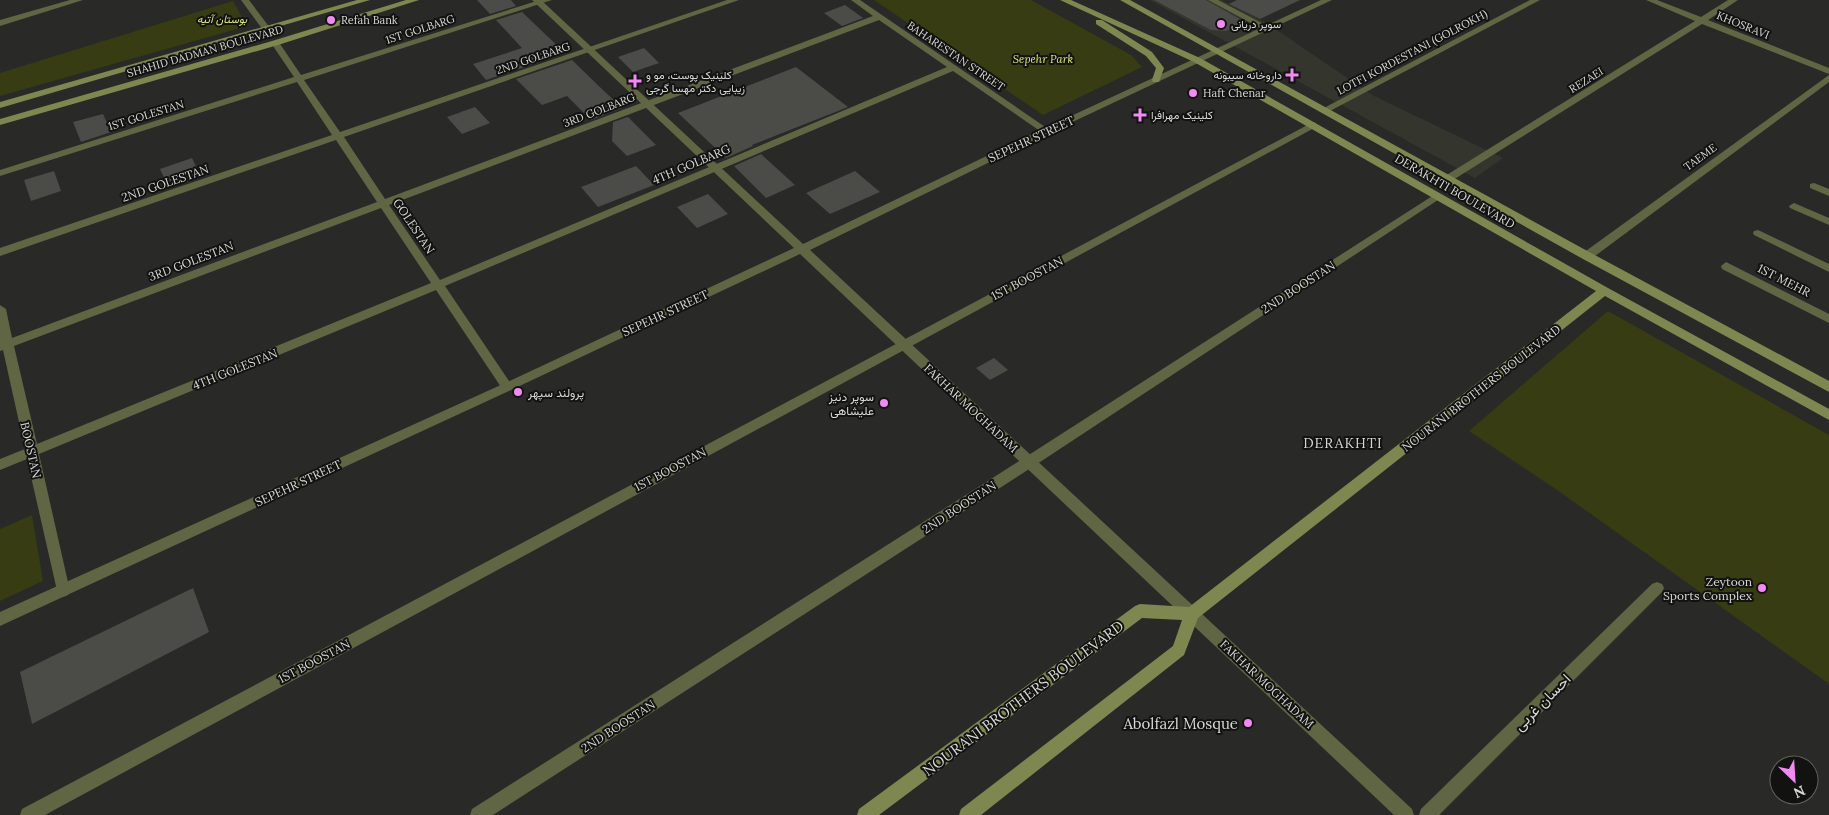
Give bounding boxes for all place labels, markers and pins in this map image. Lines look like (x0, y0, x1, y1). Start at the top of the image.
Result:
place label: Refah Bank (341, 13, 398, 27)
marker: Refah Bank (325, 14, 337, 26)
place label: سوپر دریانی (1231, 17, 1281, 32)
marker: سوپر دریانی (1215, 18, 1227, 30)
place label: کلینیک پوست، مو و زیبایی دکتر مهسا گرجی (646, 68, 745, 95)
place label: داروخانه سیبونه (1213, 68, 1282, 82)
marker: داروخانه سیبونه (1286, 69, 1298, 81)
marker: کلینیک پوست، مو و زیبایی دکتر مهسا گرجی (628, 74, 642, 88)
place label: Haft Chenar (1203, 86, 1266, 100)
marker: Haft Chenar (1187, 87, 1199, 99)
marker: کلینیک مهرافرا (1133, 108, 1147, 122)
place label: کلینیک مهرافرا (1151, 108, 1213, 122)
place label: پرولند سپهر (527, 385, 584, 401)
marker: پرولند سپهر (512, 386, 524, 398)
place label: سوپر دنيز عليشاهى (828, 389, 874, 419)
marker: سوپر دنيز عليشاهى (878, 397, 890, 409)
place label: Zeytoon Sports Complex (1663, 574, 1753, 603)
marker: Zeytoon Sports Complex (1756, 582, 1768, 594)
place label: Abolfazl Mosque (1122, 714, 1238, 733)
marker: Abolfazl Mosque (1242, 717, 1254, 729)

